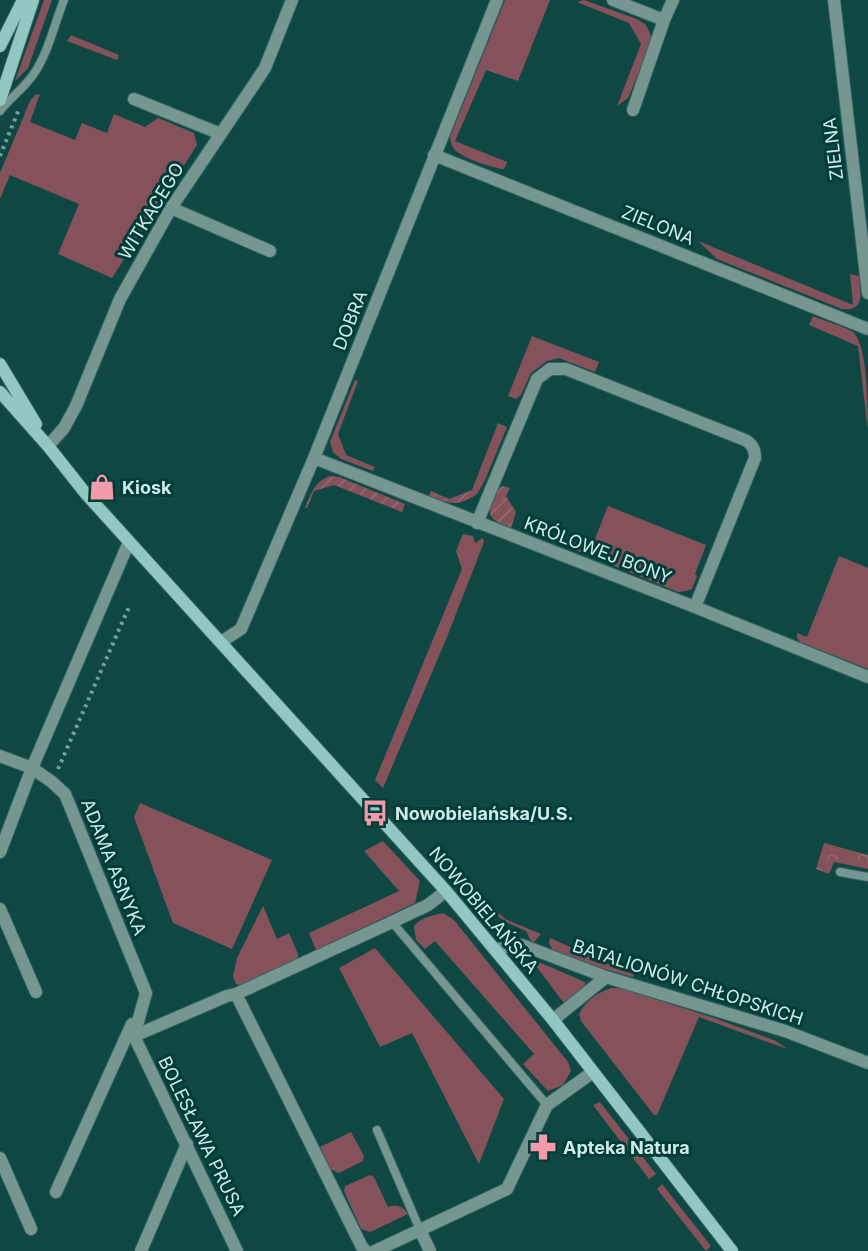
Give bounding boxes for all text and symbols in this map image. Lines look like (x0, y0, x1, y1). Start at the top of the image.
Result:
street label: ZIELNA (819, 116, 847, 182)
street label: WITKACEGO (114, 159, 188, 263)
street label: ZIELONA (619, 201, 697, 249)
street label: DOBRA (329, 287, 371, 353)
shop icon: Kiosk (87, 472, 117, 502)
place label: Kiosk (122, 477, 172, 498)
street label: KRÓLOWEJ BONY (521, 511, 675, 588)
street label: ADAMA ASNYKA (77, 796, 151, 938)
bus stop icon: Nowobielańska/U.S. (360, 798, 390, 828)
place label: Nowobielańska/U.S. (395, 803, 573, 824)
street label: NOWOBIELAŃSKA (425, 842, 544, 977)
street label: BATALIONÓW CHŁOPSKICH (570, 934, 806, 1029)
street label: BOLESŁAWA PRUSA (154, 1053, 250, 1219)
pharmacy icon: Apteka Natura (528, 1132, 558, 1162)
place label: Apteka Natura (563, 1137, 690, 1158)

